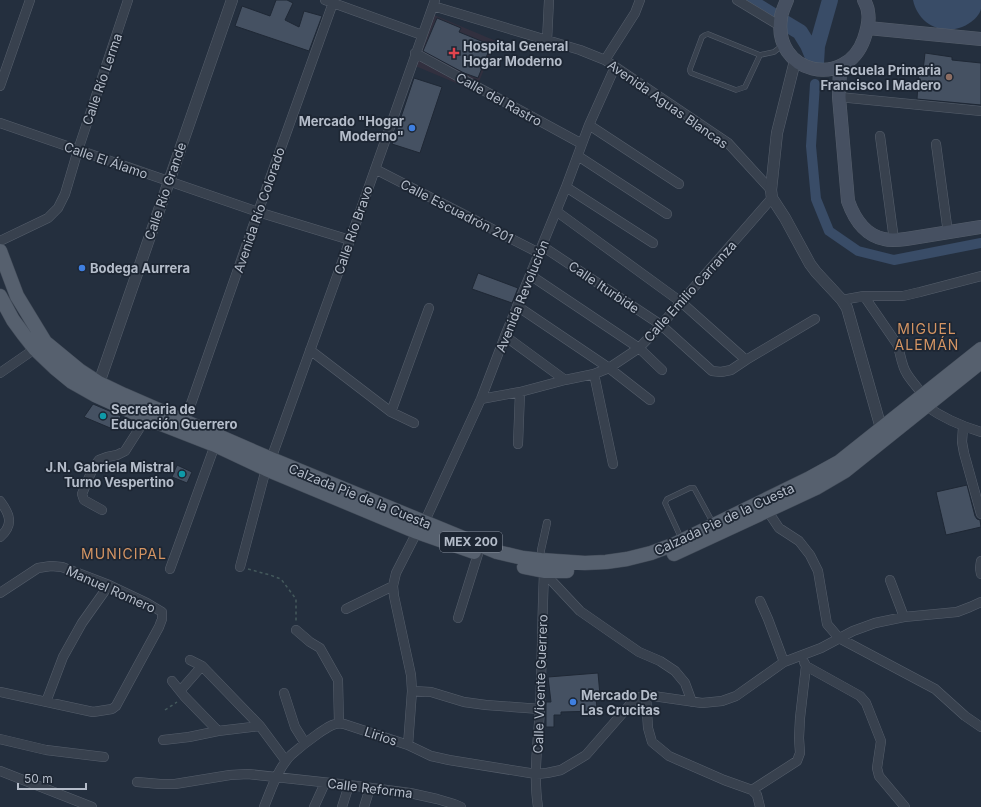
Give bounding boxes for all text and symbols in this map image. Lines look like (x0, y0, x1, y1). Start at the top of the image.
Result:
street label: Calle Río Lerma (79, 31, 125, 127)
place label: Hospital General Hogar Moderno (463, 38, 568, 69)
marker: Hospital General Hogar Moderno (448, 47, 460, 59)
street label: Avenida Aguas Blancas (605, 56, 731, 152)
place label: Escuela Primaria Francisco I Madero (820, 62, 941, 93)
street label: Calle del Rastro (453, 69, 545, 129)
marker: Escuela Primaria Francisco I Madero (944, 72, 954, 82)
place label: Mercado "Hogar Moderno" (299, 113, 405, 144)
marker: Mercado "Hogar Moderno" (407, 123, 417, 133)
street label: Calle El Álamo (62, 138, 150, 182)
street label: Calle Río Grande (141, 140, 189, 242)
street label: Avenida Río Colorado (230, 145, 288, 275)
street label: Calle Escuadrón 201 (398, 176, 516, 246)
street label: Calle Río Bravo (330, 183, 376, 276)
street label: Calle Emilio Carranza (640, 237, 740, 345)
street label: Avenida Revolución (492, 238, 552, 354)
street label: Calle Iturbide (566, 258, 642, 316)
place label: Bodega Aurrera (90, 260, 190, 276)
marker: Bodega Aurrera (77, 263, 87, 273)
district label: MIGUEL ALEMÁN (895, 320, 959, 353)
place label: Secretaria de Educación Guerrero (111, 401, 238, 432)
marker: Secretaria de Educación Guerrero (98, 411, 108, 421)
place label: J.N. Gabriela Mistral Turno Vespertino (45, 459, 174, 490)
street label: Calzada Pie de la Cuesta (286, 460, 434, 532)
marker: J.N. Gabriela Mistral Turno Vespertino (177, 469, 187, 479)
street label: Calzada Pie de la Cuesta (651, 480, 797, 558)
road number: MEX 200 (440, 532, 502, 552)
district label: MUNICIPAL (81, 545, 167, 562)
street label: Manuel Romero (64, 562, 158, 616)
street label: Calle Vicente Guerrero (530, 614, 550, 754)
place label: Mercado De Las Crucitas (581, 687, 660, 718)
marker: Mercado De Las Crucitas (568, 697, 578, 707)
street label: Lirios (363, 723, 399, 749)
scale bar (18, 765, 86, 791)
text: 50 m (24, 771, 53, 786)
street label: Calle Reforma (326, 775, 414, 801)

